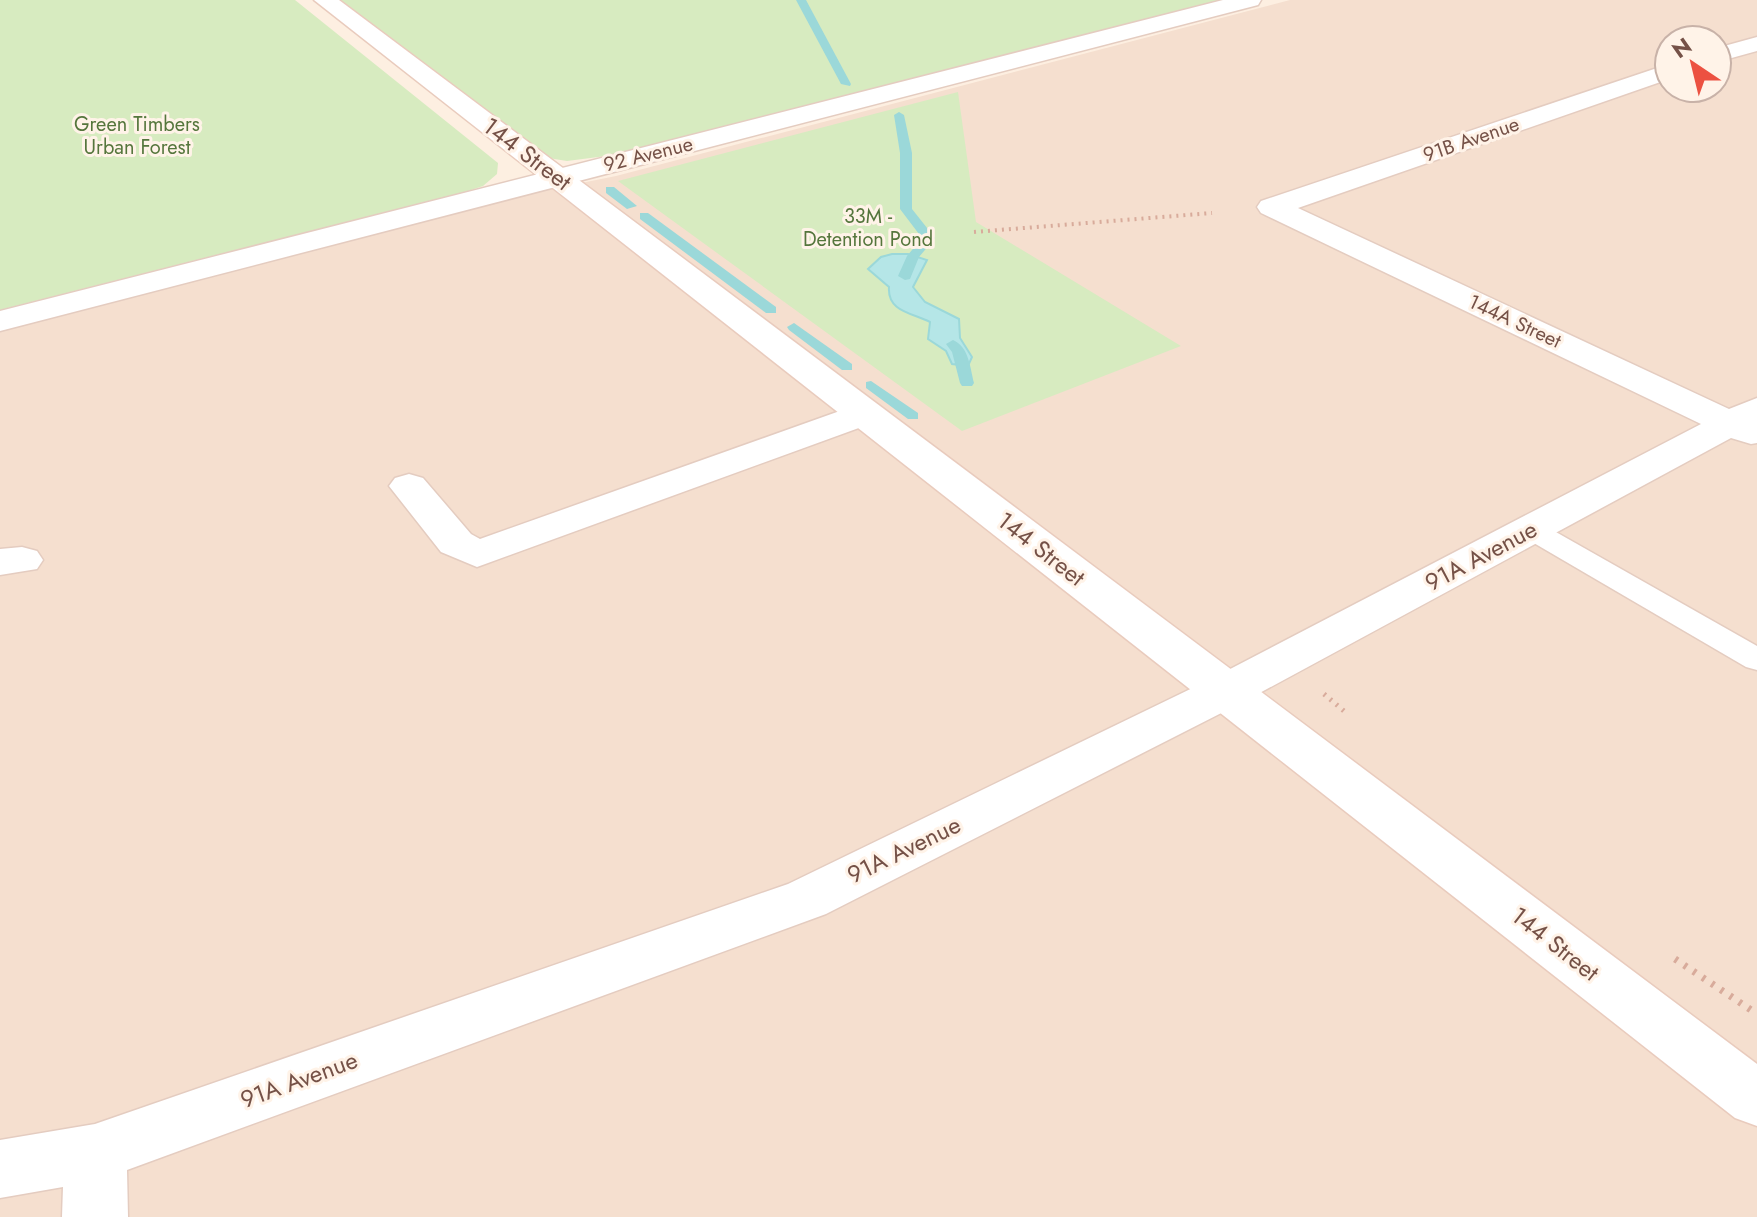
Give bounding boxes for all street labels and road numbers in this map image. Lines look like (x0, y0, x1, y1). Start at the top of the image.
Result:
street label: 144 Street (476, 109, 579, 199)
street label: 91B Avenue (1419, 109, 1523, 169)
street label: 92 Avenue (600, 129, 696, 180)
street label: 144A Street (1464, 287, 1566, 356)
street label: 144 Street (990, 503, 1093, 594)
street label: 91A Avenue (1418, 511, 1543, 600)
street label: 91A Avenue (841, 807, 966, 892)
street label: 144 Street (1504, 898, 1607, 989)
street label: 91A Avenue (235, 1042, 362, 1117)

